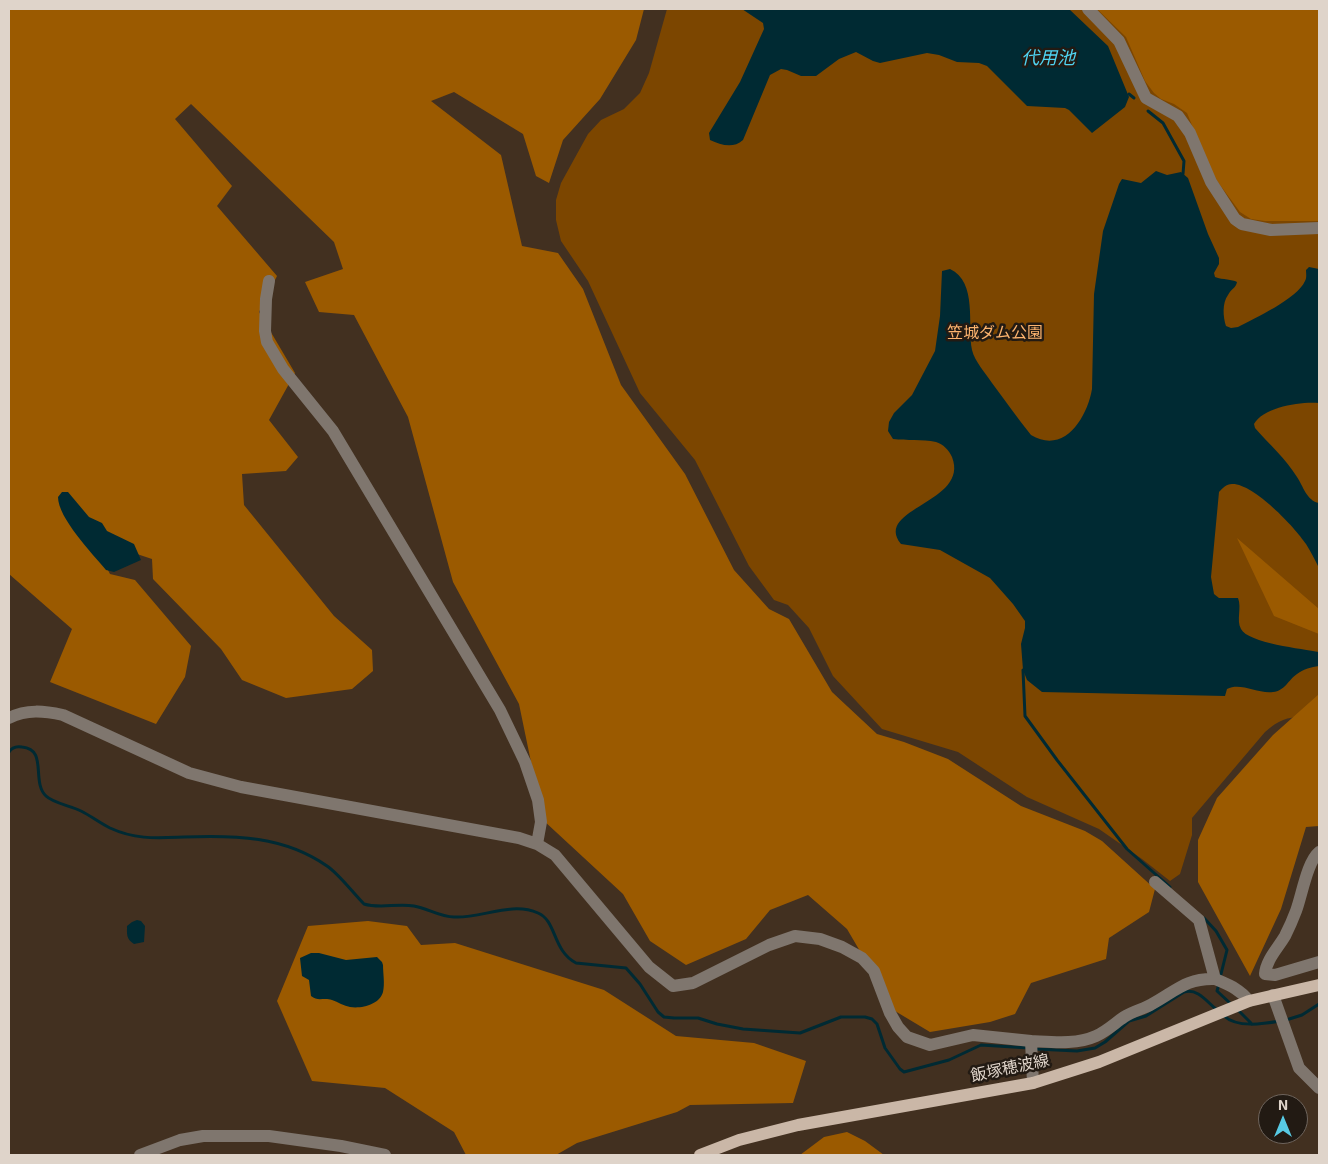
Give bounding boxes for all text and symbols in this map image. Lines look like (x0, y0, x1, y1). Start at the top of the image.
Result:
water label: 代用池 (1021, 47, 1075, 69)
park label: 笠城ダム公園 (947, 323, 1043, 343)
street label: 飯塚穂波線 (969, 1050, 1051, 1086)
north arrow (1258, 1094, 1308, 1144)
text: N (1278, 1096, 1288, 1113)

